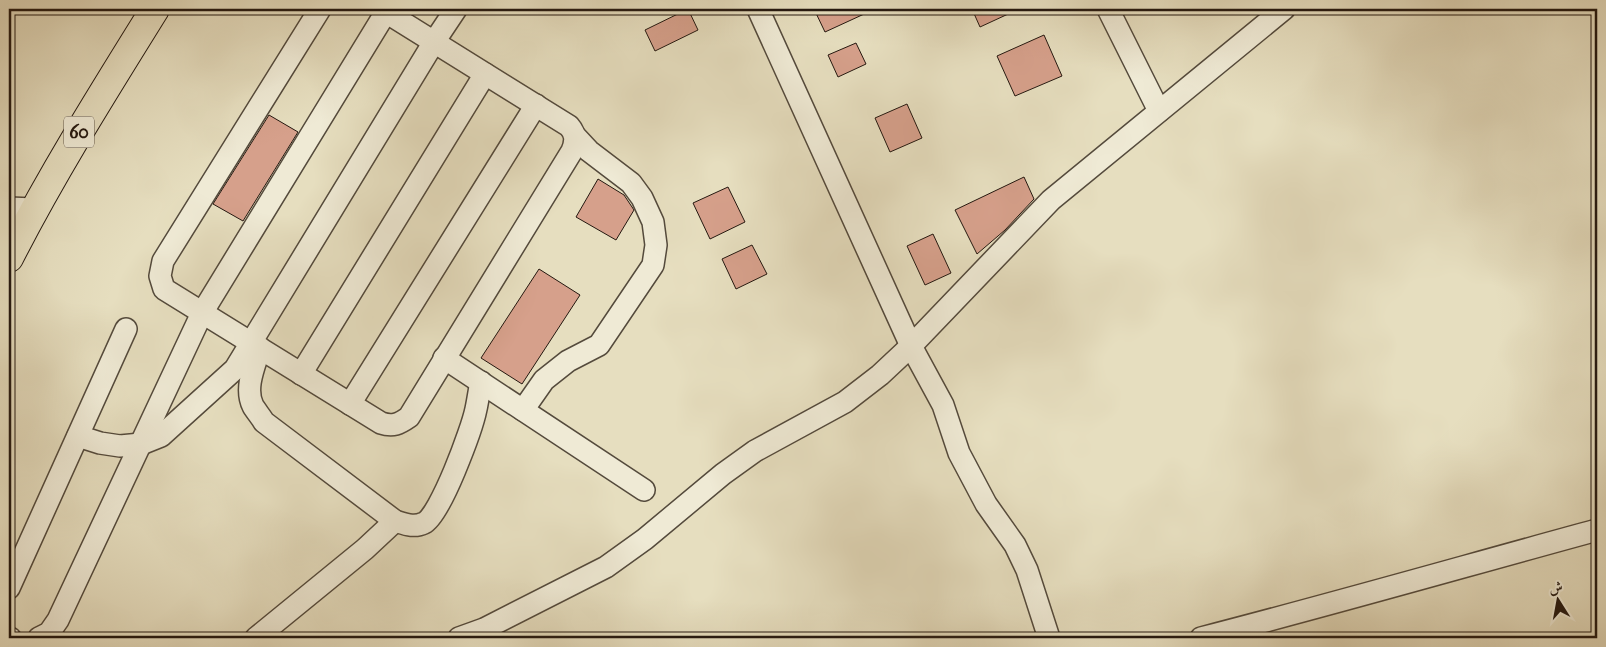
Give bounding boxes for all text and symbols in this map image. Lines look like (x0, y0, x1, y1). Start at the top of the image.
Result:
road number: 60 (64, 116, 94, 148)
north arrow (1534, 574, 1584, 624)
text: ش (1547, 578, 1564, 597)

